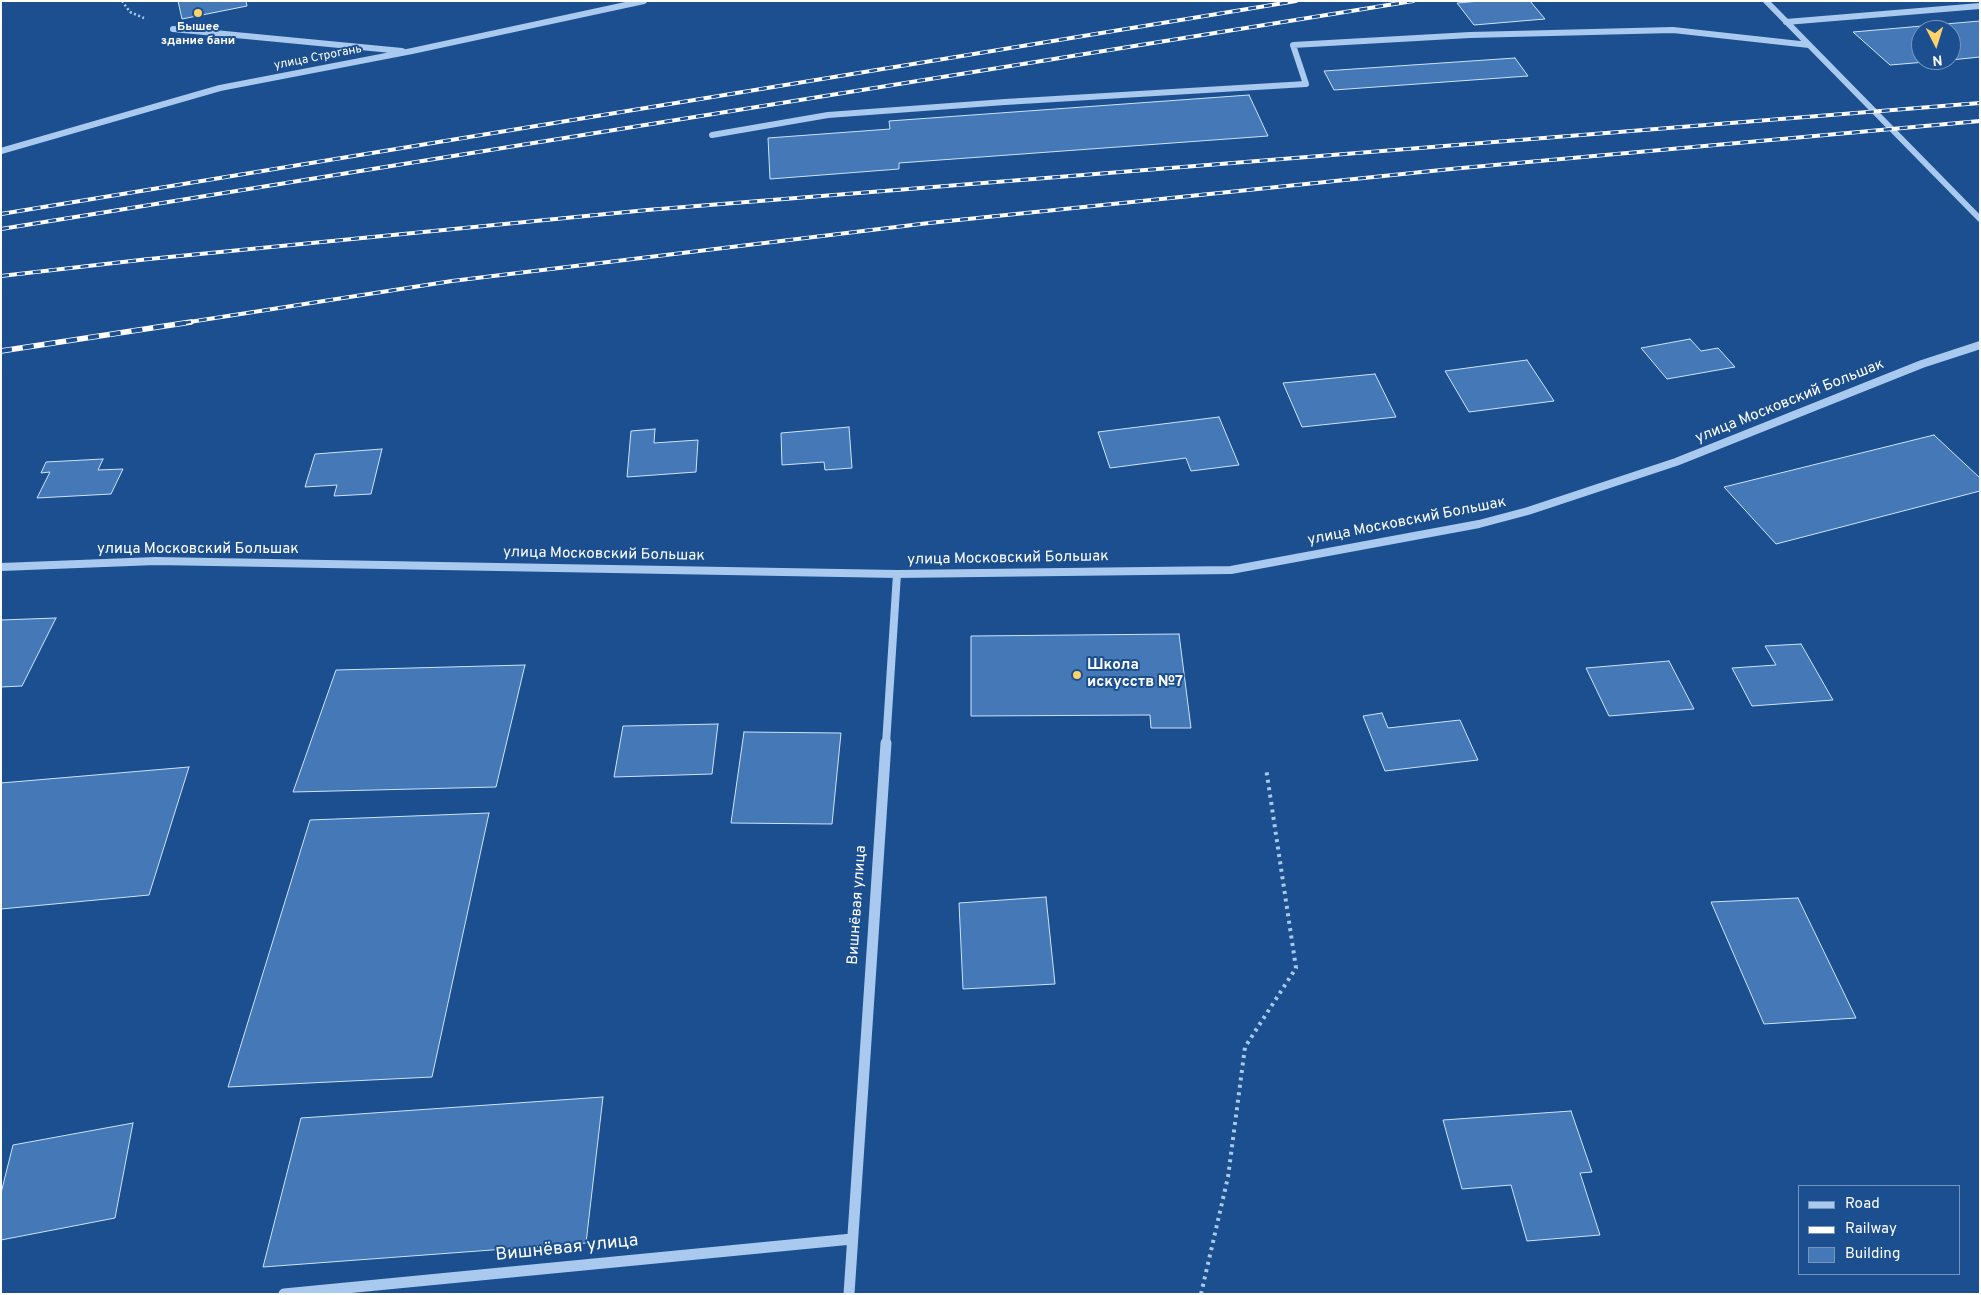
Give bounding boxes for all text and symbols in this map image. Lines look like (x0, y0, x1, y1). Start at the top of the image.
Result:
marker: Бышее здание бани (192, 7, 204, 19)
north arrow (1911, 20, 1961, 70)
place label: Бышее здание бани (161, 21, 235, 49)
street label: улица Строгань (273, 42, 363, 74)
text: N (1932, 51, 1943, 68)
street label: улица Московский Большак (1693, 356, 1887, 448)
street label: улица Московский Большак (1306, 494, 1508, 550)
street label: улица Московский Большак (97, 541, 299, 559)
street label: улица Московский Большак (503, 544, 705, 566)
street label: улица Московский Большак (907, 548, 1109, 570)
place label: Школа искусств №7 (1087, 657, 1183, 692)
marker: Школа искусств №7 (1071, 669, 1083, 681)
street label: Вишнёвая улица (845, 845, 871, 965)
legend (1798, 1185, 1961, 1275)
text: Road (1845, 1195, 1880, 1214)
text: Railway (1845, 1220, 1897, 1239)
street label: Вишнёвая улица (494, 1231, 640, 1267)
text: Building (1845, 1245, 1900, 1264)

